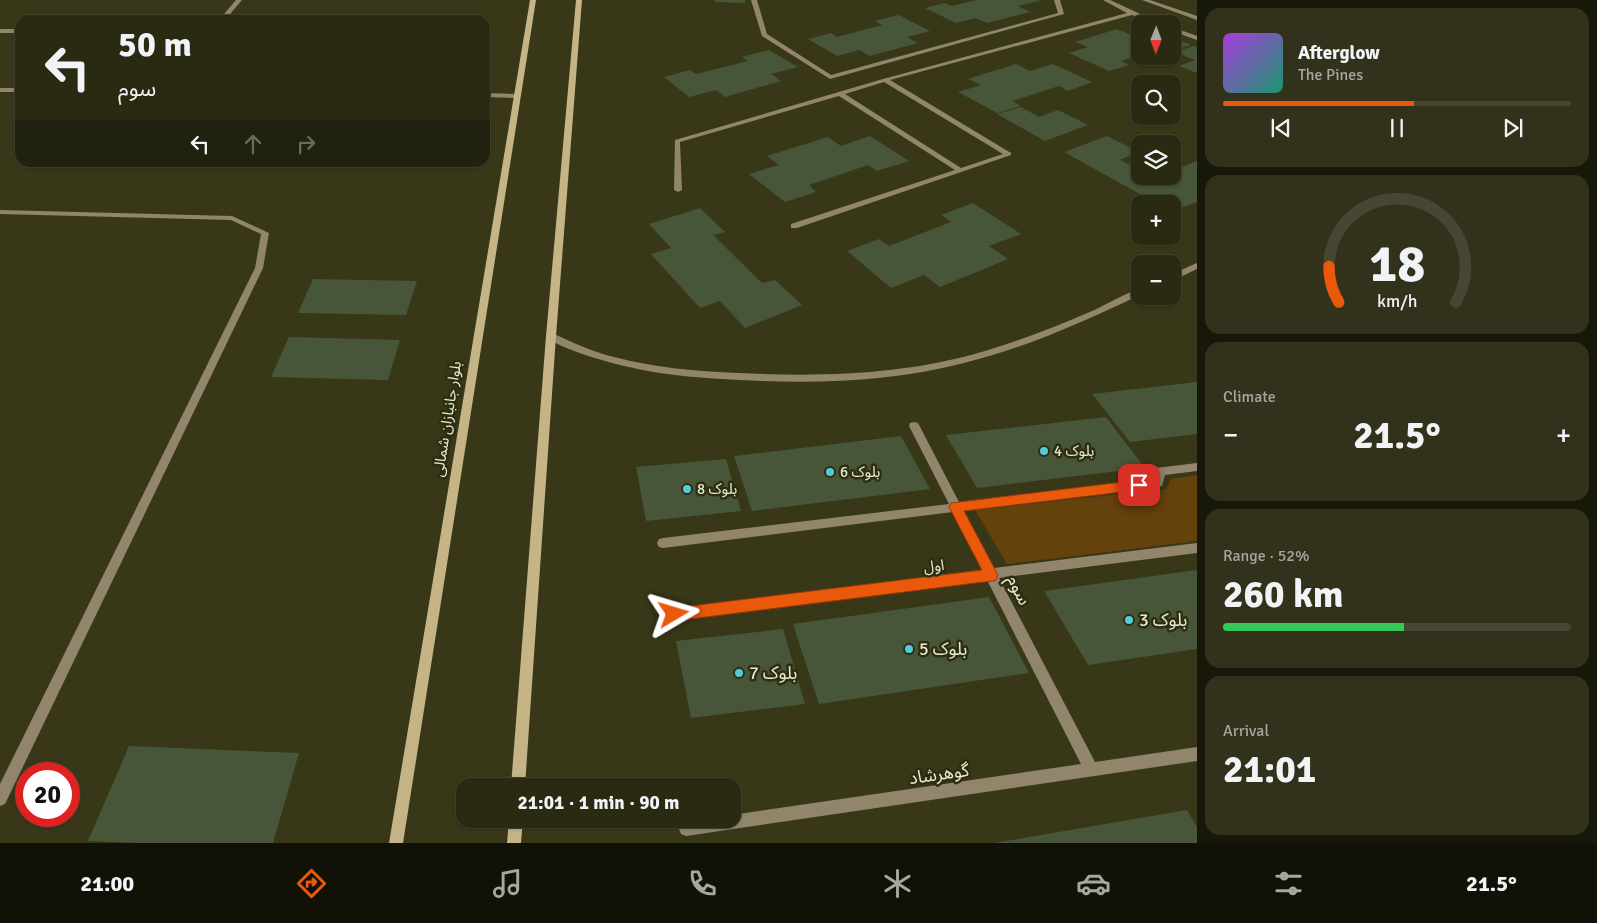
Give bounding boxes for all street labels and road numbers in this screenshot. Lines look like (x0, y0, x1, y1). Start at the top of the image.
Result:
street label: بلوار جانبازان شمالی (429, 360, 465, 478)
street label: اول (923, 556, 945, 576)
street label: سوم (999, 571, 1036, 610)
street label: گوهرشاد (907, 759, 971, 789)

